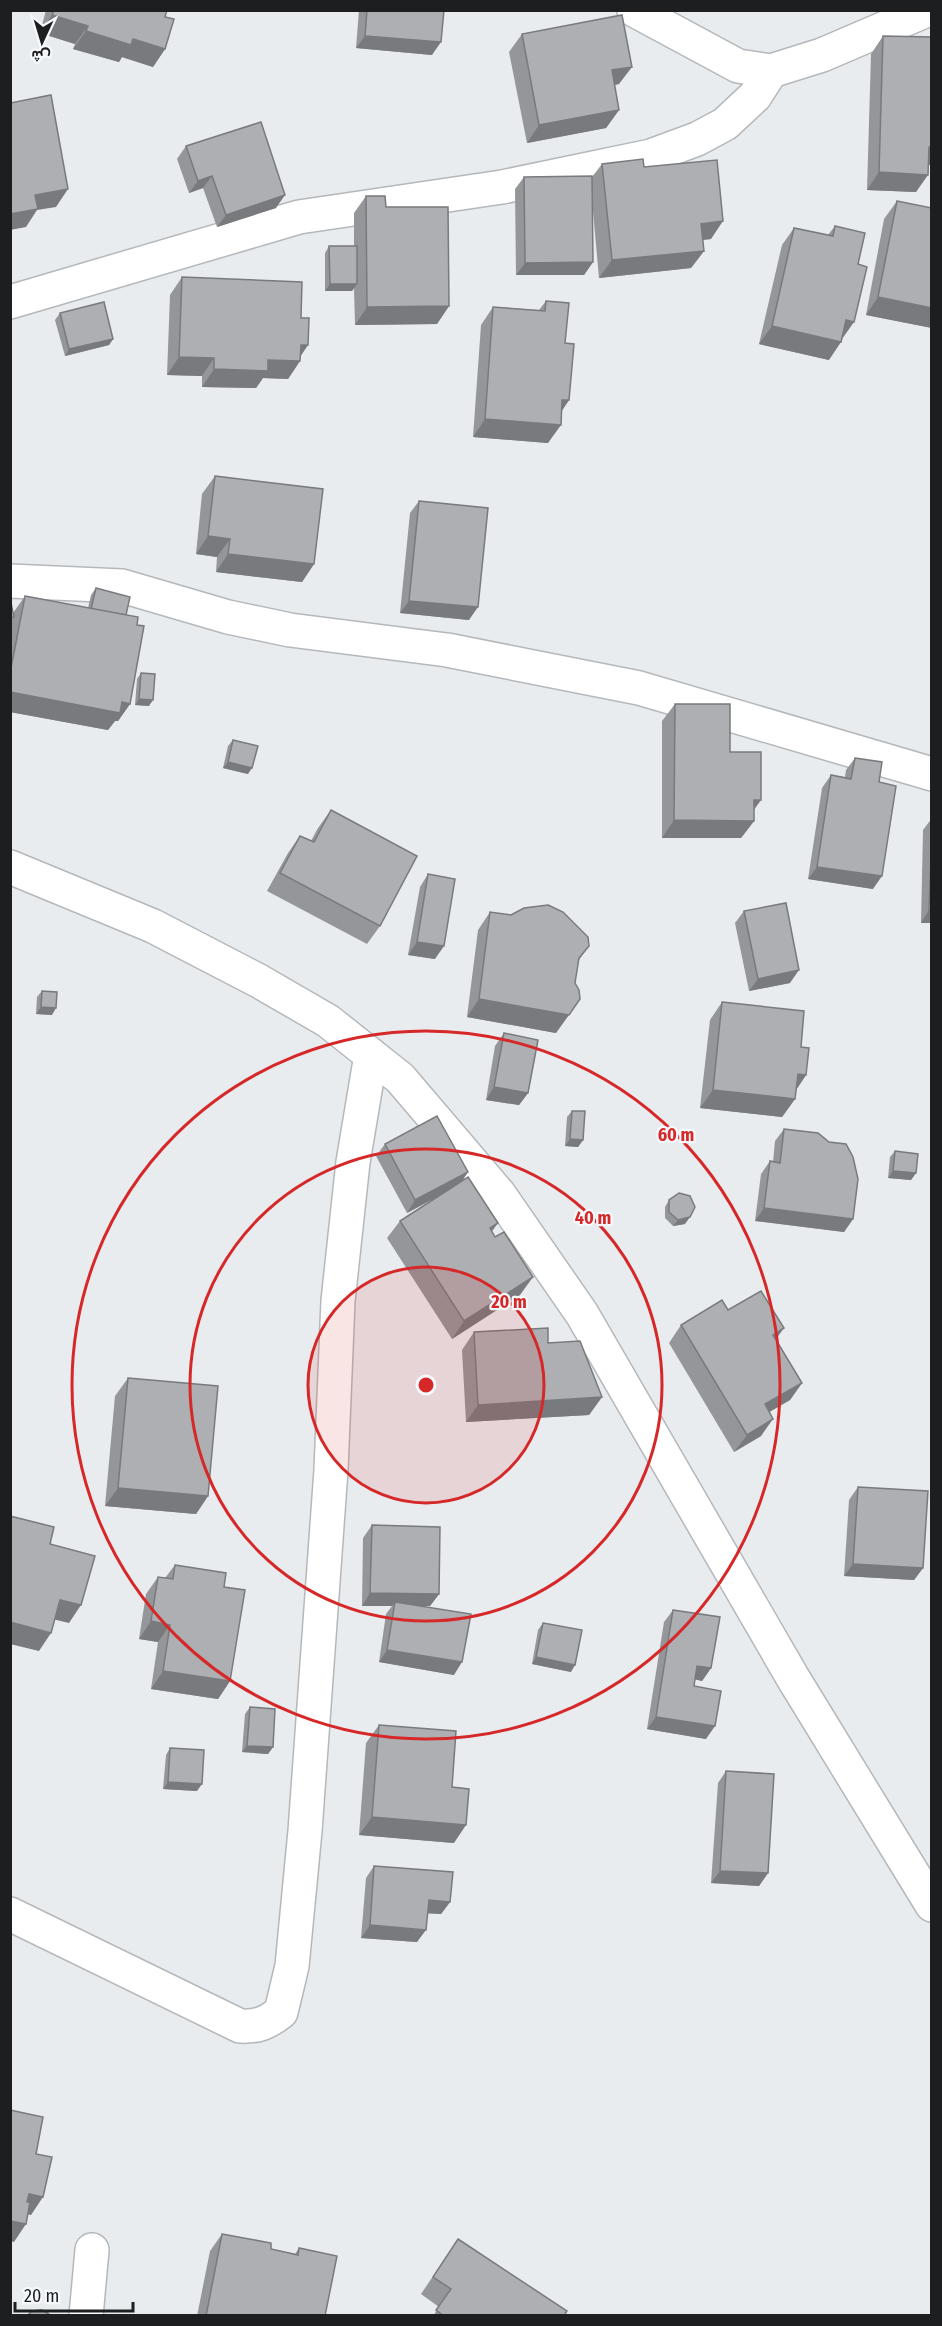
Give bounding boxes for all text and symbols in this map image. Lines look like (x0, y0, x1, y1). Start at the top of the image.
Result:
north arrow (12, 12, 72, 72)
text: ش (31, 46, 51, 67)
text: 60 m (658, 1124, 694, 1146)
text: 40 m (575, 1207, 611, 1229)
text: 20 m (490, 1291, 527, 1313)
centre of rings (416, 1375, 436, 1395)
scale bar (15, 2275, 134, 2313)
text: 20 m (24, 2285, 59, 2307)

